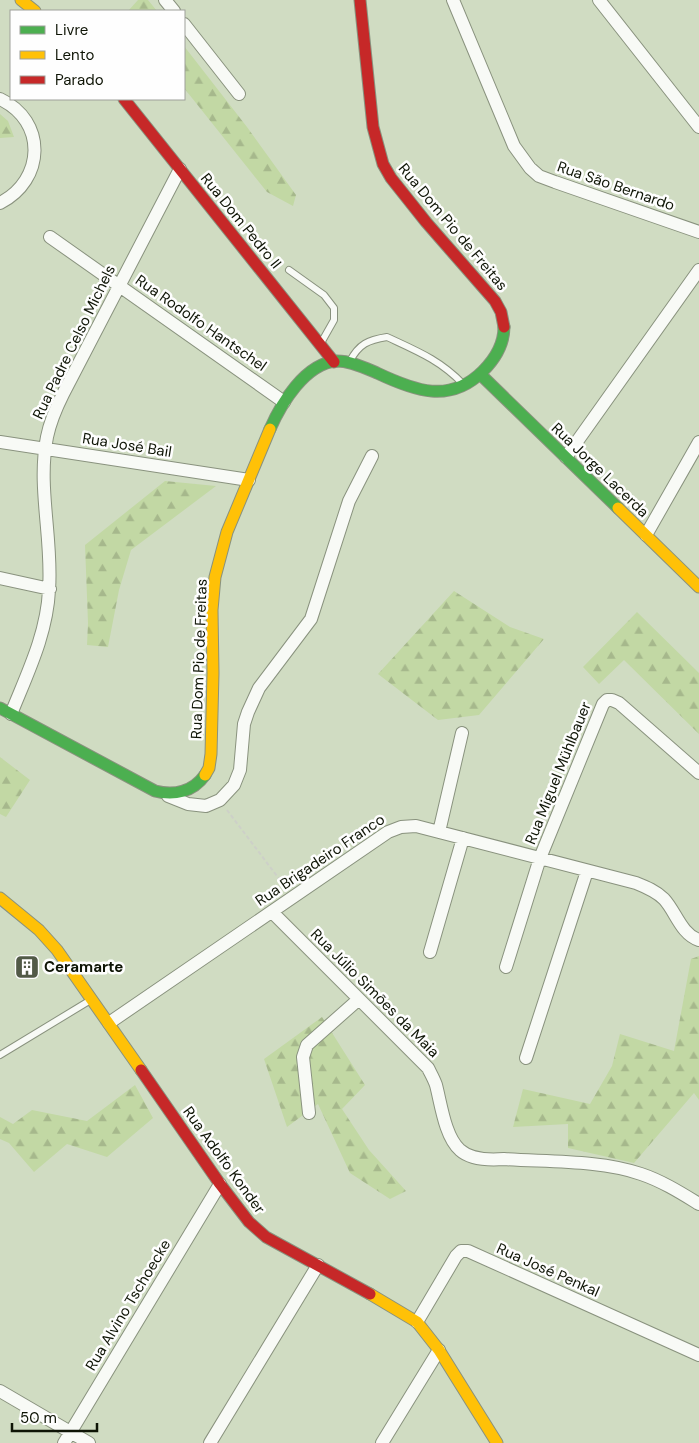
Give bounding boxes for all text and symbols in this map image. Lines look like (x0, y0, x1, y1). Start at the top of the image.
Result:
legend (10, 10, 185, 100)
text: Livre (55, 20, 88, 40)
text: Lento (55, 45, 94, 65)
text: Parado (55, 70, 104, 90)
street label: Rua São Bernardo (555, 157, 677, 215)
street label: Rua Dom Pio de Freitas (394, 159, 512, 295)
street label: Rua Dom Pedro II (196, 169, 286, 273)
street label: Rua Padre Celso Michels (28, 262, 120, 422)
street label: Rua Rodolfo Hantschel (131, 270, 271, 376)
street label: Rua Jorge Lacerda (547, 418, 653, 522)
street label: Rua José Bail (81, 428, 173, 462)
street label: Rua Dom Pio de Freitas (186, 579, 212, 739)
street label: Rua Miguel Mühlbauer (520, 698, 596, 847)
street label: Rua Brigadeiro Franco (251, 809, 389, 911)
street label: Rua Júlio Simões da Maia (306, 924, 444, 1062)
building icon: Ceramarte (14, 954, 40, 980)
place label: Ceramarte (44, 957, 123, 977)
street label: Rua Adolfo Konder (178, 1102, 270, 1218)
street label: Rua Alvino Tschoecke (81, 1236, 175, 1374)
street label: Rua José Penkal (493, 1238, 603, 1302)
scale bar (12, 1400, 98, 1432)
text: 50 m (20, 1408, 57, 1428)

